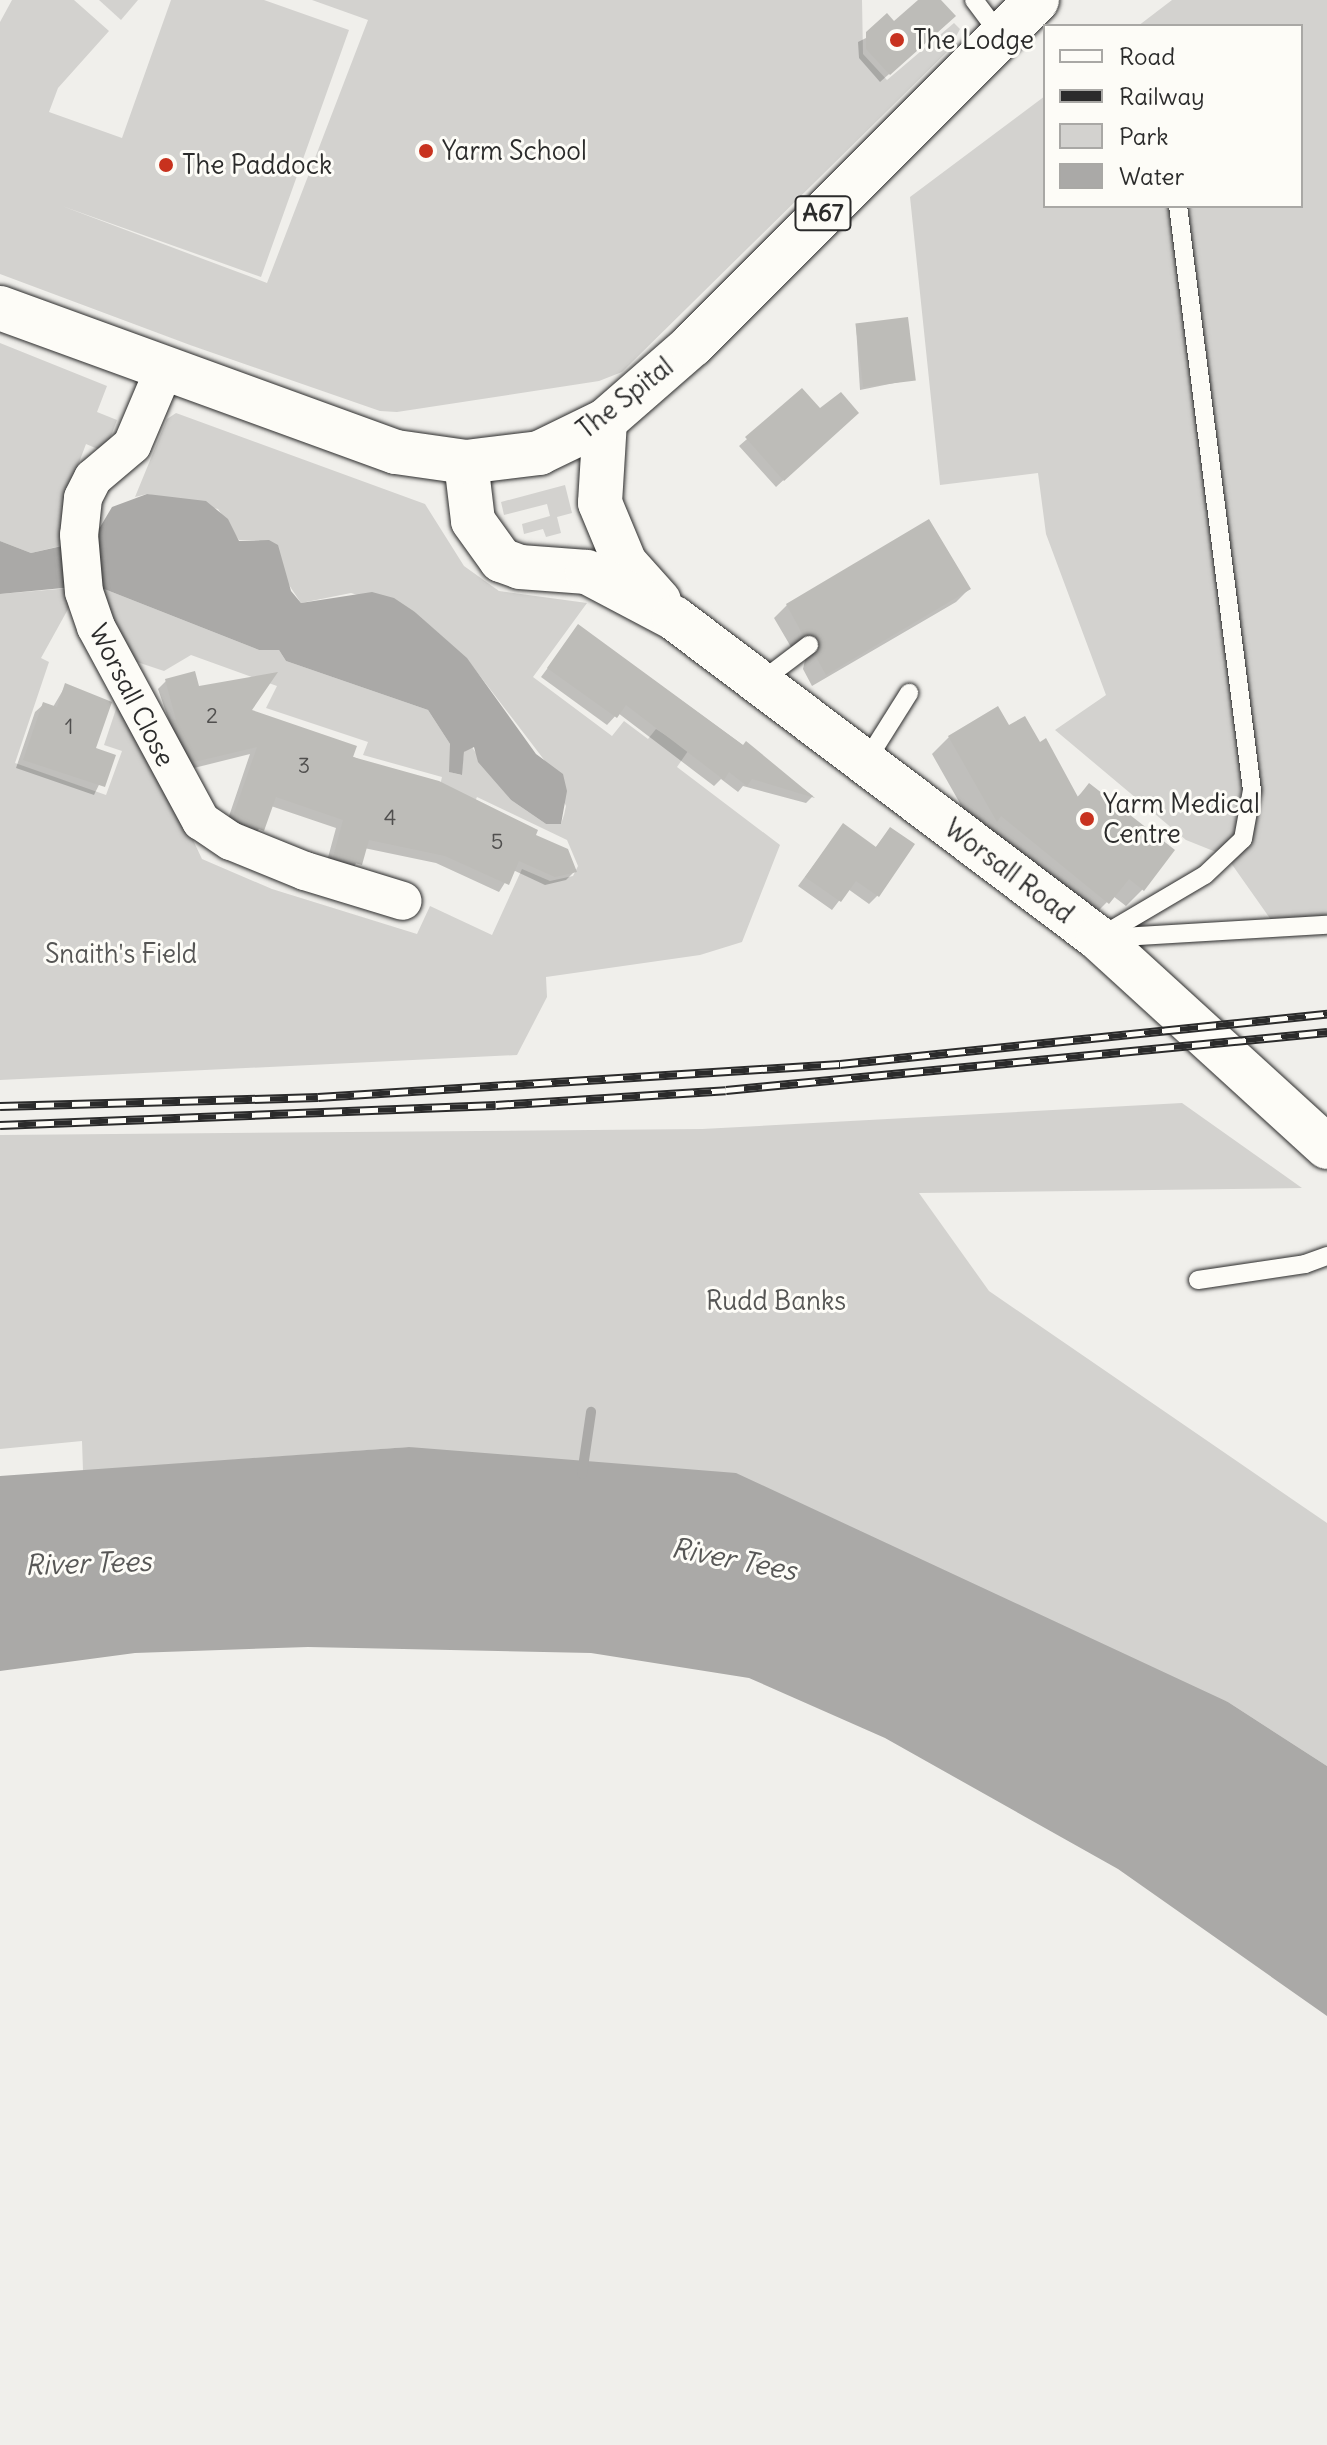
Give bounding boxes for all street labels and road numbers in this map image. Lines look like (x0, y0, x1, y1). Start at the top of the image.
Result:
road number: A67 (793, 193, 853, 233)
street label: The Spital (571, 351, 679, 445)
street label: Worsall Close (83, 618, 181, 772)
street label: Worsall Road (938, 812, 1080, 930)

